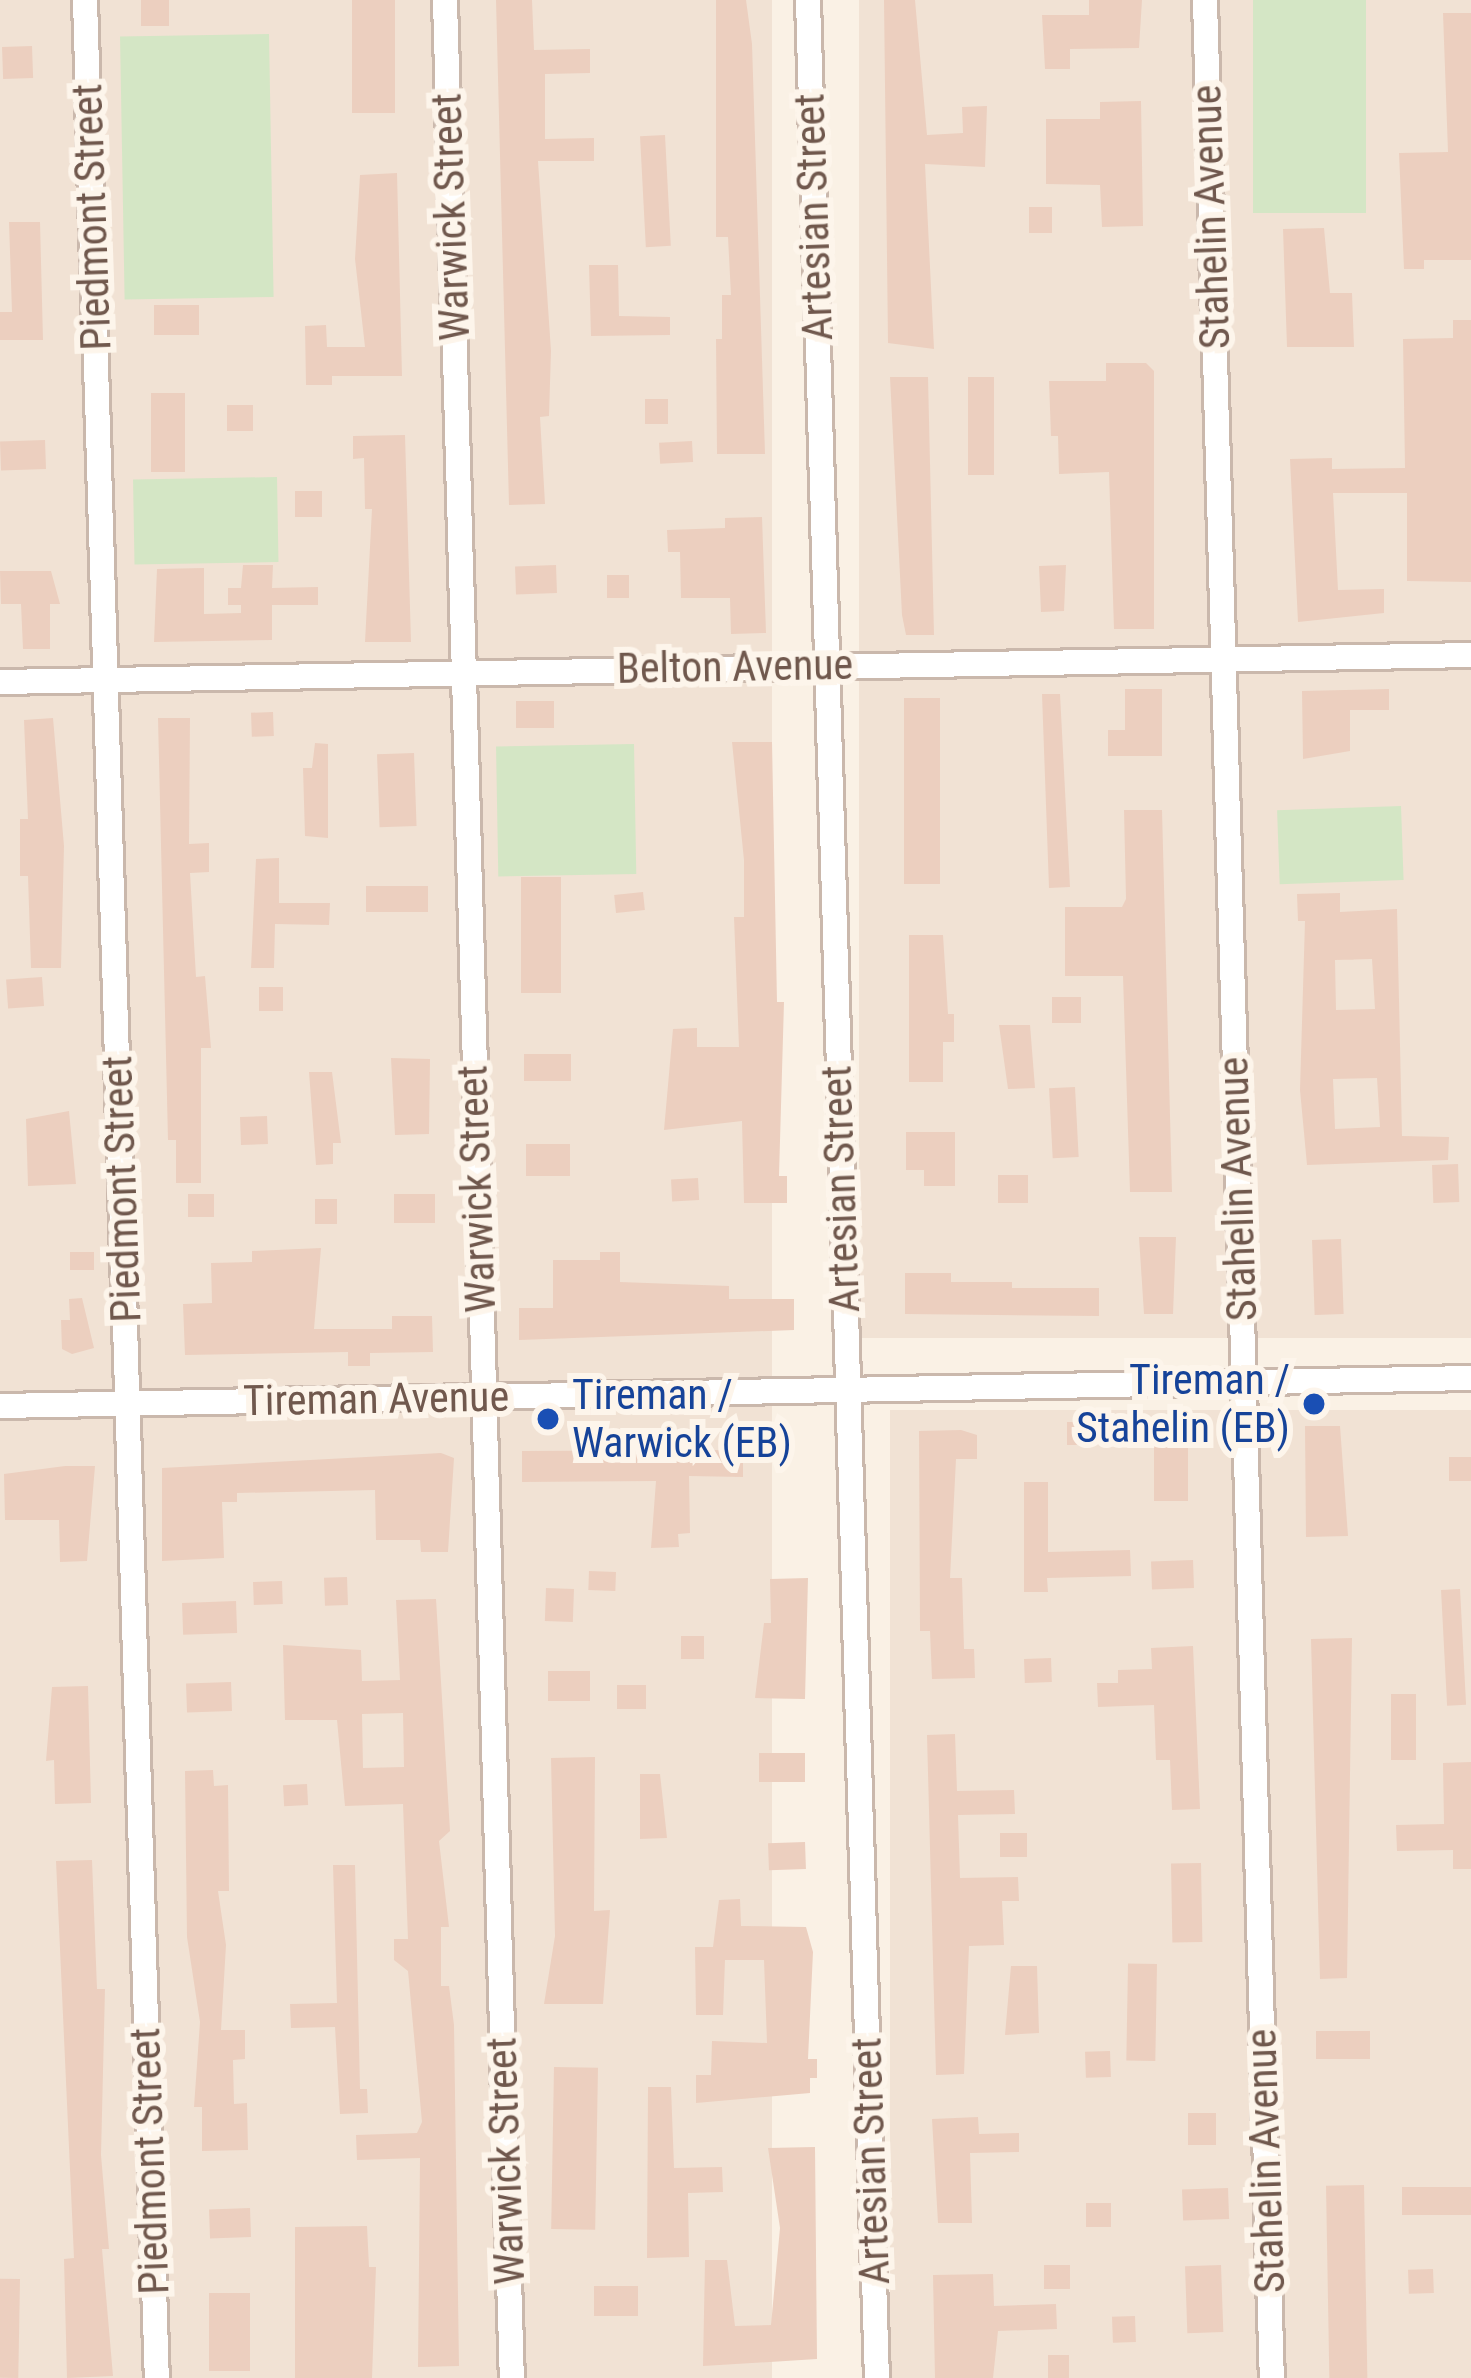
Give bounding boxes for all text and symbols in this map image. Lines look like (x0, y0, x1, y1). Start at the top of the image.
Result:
street label: Piedmont Street (62, 83, 122, 351)
street label: Stahelin Avenue (1181, 84, 1241, 350)
street label: Warwick Street (421, 92, 481, 342)
street label: Artesian Street (784, 92, 844, 342)
street label: Belton Avenue (616, 640, 854, 694)
street label: Piedmont Street (92, 1055, 152, 1323)
street label: Stahelin Avenue (1208, 1056, 1268, 1322)
street label: Warwick Street (447, 1064, 507, 1314)
street label: Artesian Street (811, 1064, 871, 1314)
place label: Tireman / Stahelin (EB) (1076, 1355, 1290, 1454)
place label: Tireman / Warwick (EB) (572, 1370, 792, 1468)
street label: Tireman Avenue (242, 1371, 510, 1427)
marker: Tireman / Stahelin (EB) (1301, 1391, 1327, 1417)
marker: Tireman / Warwick (EB) (535, 1406, 561, 1432)
street label: Piedmont Street (120, 2027, 180, 2295)
street label: Stahelin Avenue (1236, 2028, 1296, 2294)
street label: Warwick Street (476, 2036, 536, 2286)
street label: Artesian Street (841, 2036, 901, 2286)

